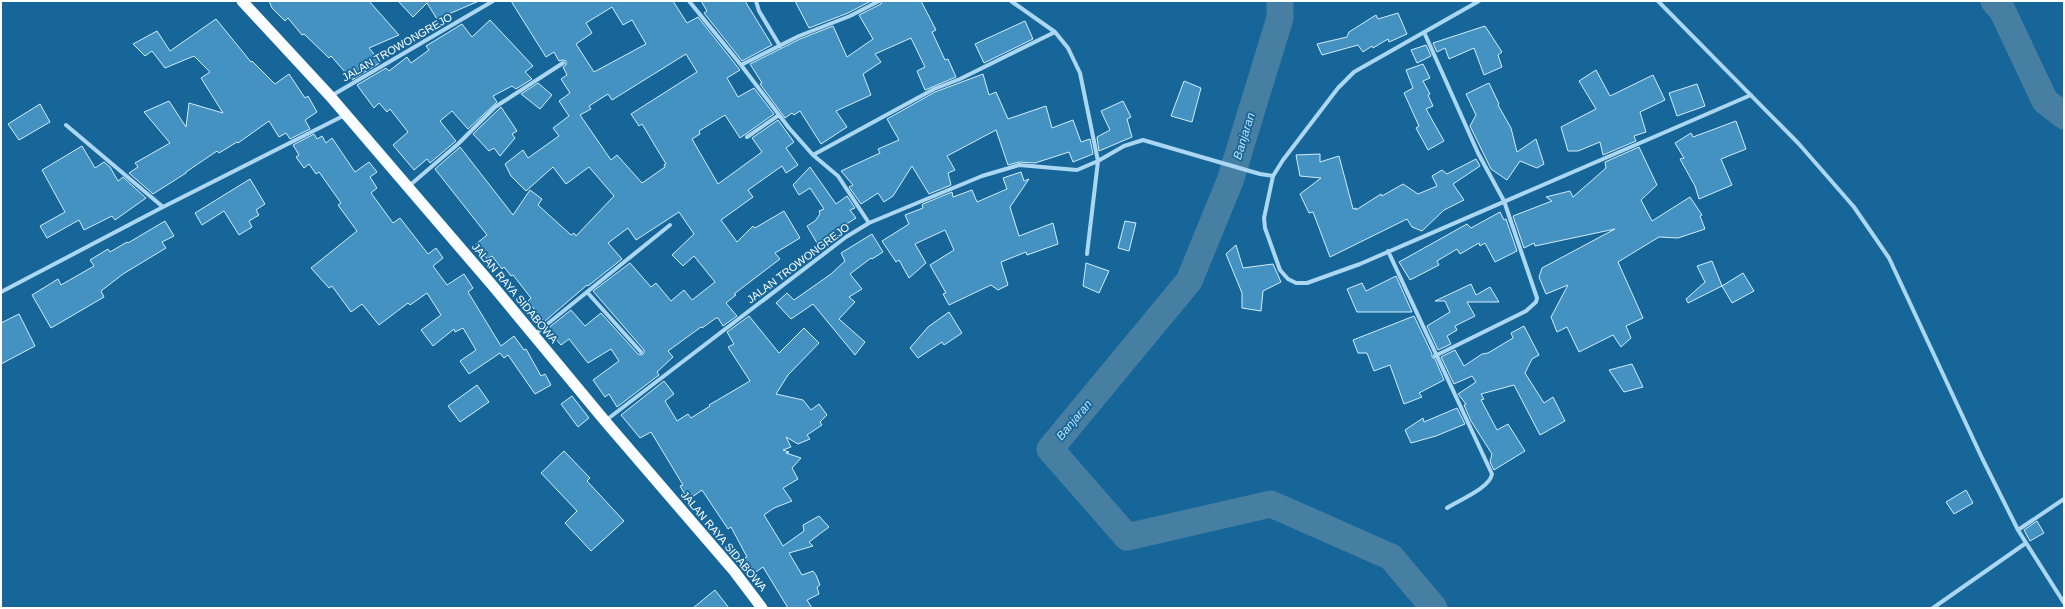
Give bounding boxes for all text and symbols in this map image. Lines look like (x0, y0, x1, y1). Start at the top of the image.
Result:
street label: JALAN TROWONGREJO (340, 10, 455, 83)
water label: Banjaran (1230, 111, 1258, 161)
street label: JALAN TROWONGREJO (744, 220, 852, 305)
street label: JALAN RAYA SIDABOWA (470, 241, 561, 346)
water label: Banjaran (1053, 397, 1095, 443)
street label: JALAN RAYA SIDABOWA (679, 489, 770, 594)

